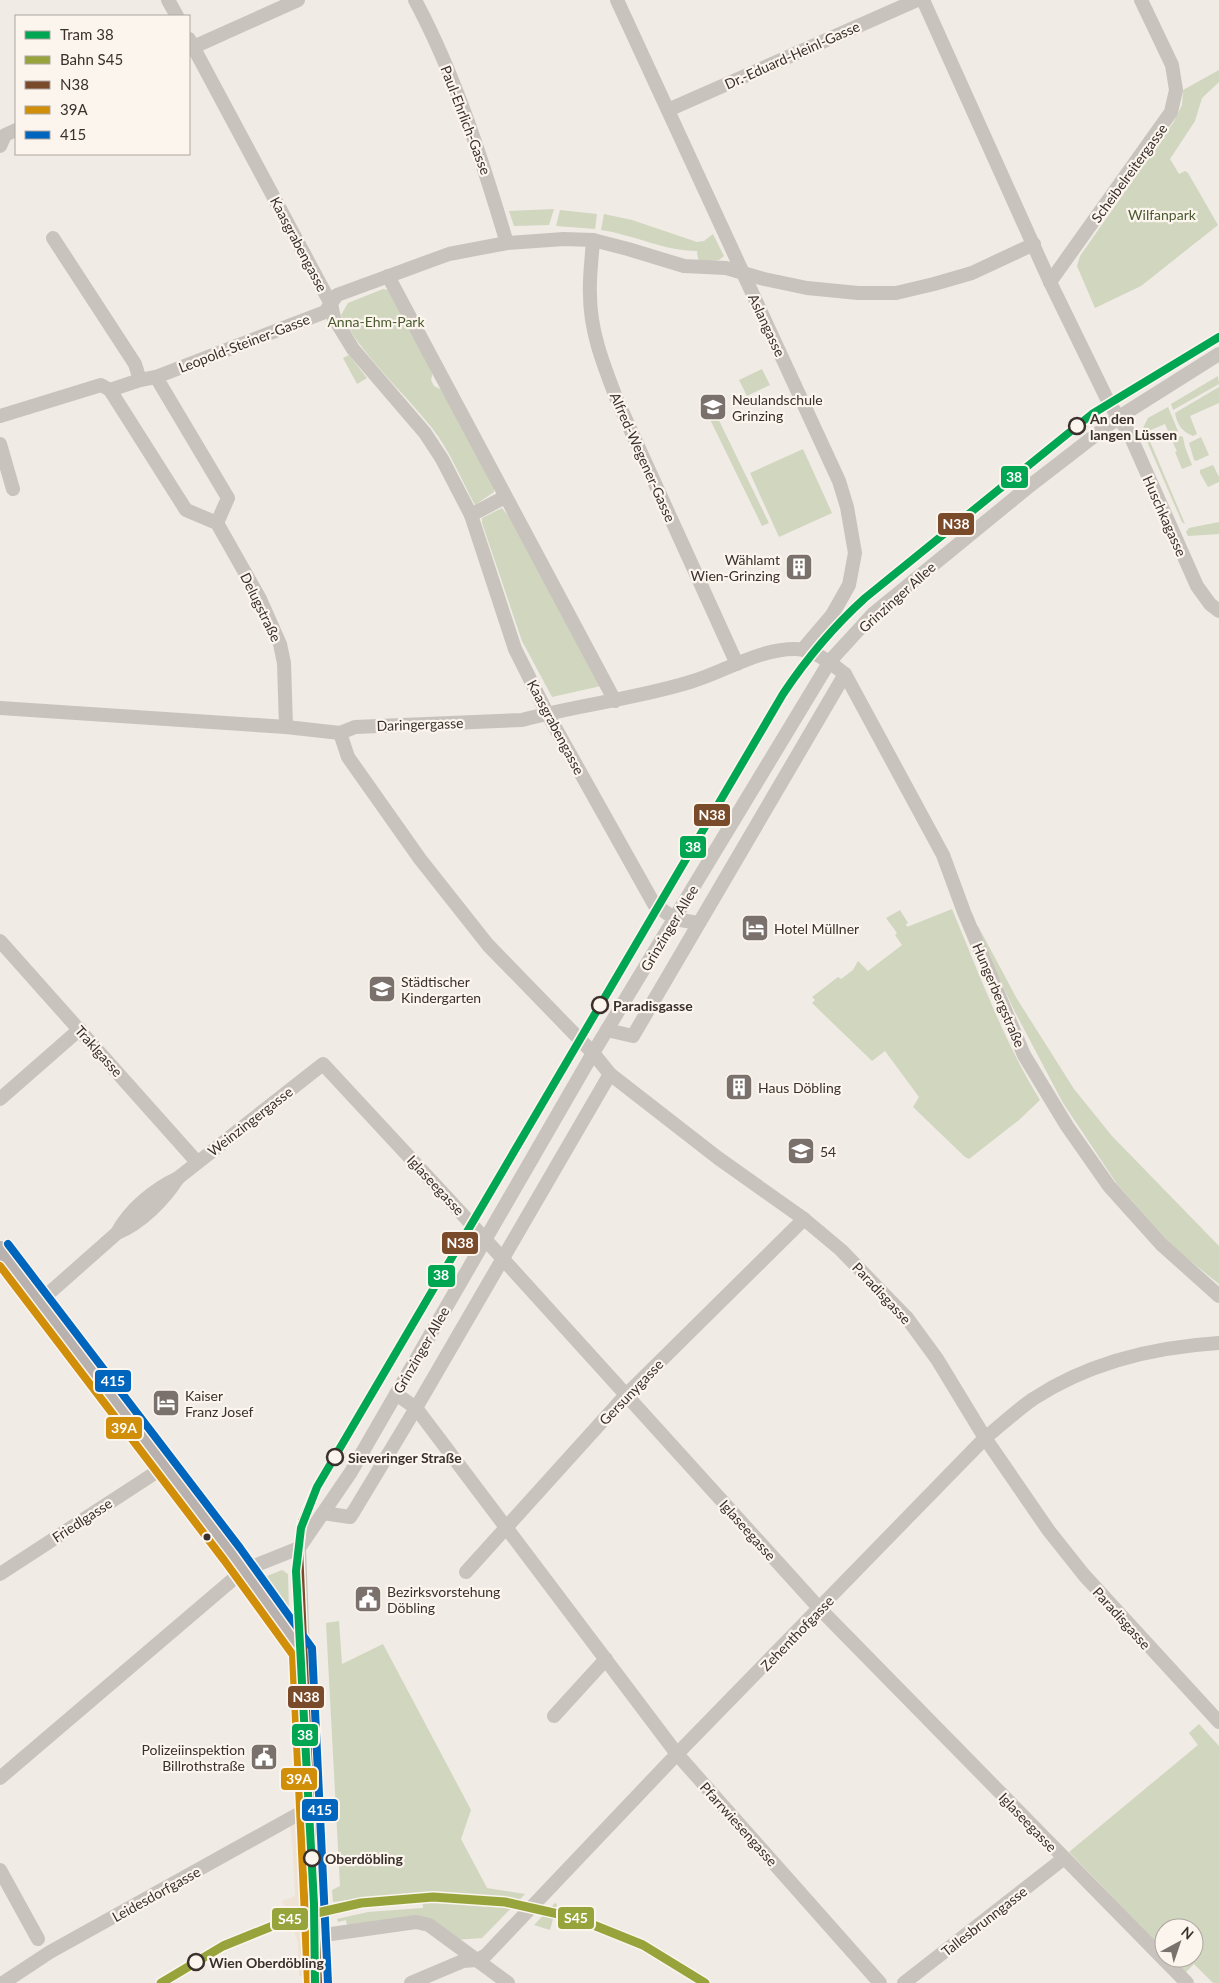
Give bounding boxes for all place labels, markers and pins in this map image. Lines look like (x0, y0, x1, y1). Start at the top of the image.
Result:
place label: Neulandschule Grinzing (732, 391, 823, 424)
school or university icon: Neulandschule Grinzing (698, 392, 728, 422)
place label: An den langen Lüssen (1089, 410, 1177, 443)
marker: An den langen Lüssen (1068, 417, 1086, 435)
place label: Wählamt Wien-Grinzing (691, 551, 780, 584)
building icon: Wählamt Wien-Grinzing (784, 552, 814, 582)
hotel icon: Hotel Müllner (740, 913, 770, 943)
place label: Hotel Müllner (774, 920, 859, 937)
place label: Städtischer Kindergarten (401, 973, 481, 1006)
school or university icon: Städtischer Kindergarten (367, 974, 397, 1004)
marker: Paradisgasse (591, 996, 609, 1014)
place label: Paradisgasse (613, 997, 693, 1014)
building icon: Haus Döbling (724, 1072, 754, 1102)
place label: Haus Döbling (758, 1079, 841, 1096)
school or university icon: 54 (786, 1136, 816, 1166)
place label: 54 (820, 1143, 836, 1160)
place label: Kaiser Franz Josef (185, 1387, 254, 1420)
hotel icon: Kaiser Franz Josef (151, 1388, 181, 1418)
marker: Sieveringer Straße (326, 1448, 344, 1466)
place label: Sieveringer Straße (348, 1449, 462, 1466)
unlabelled marker (202, 1532, 212, 1542)
place label: Bezirksvorstehung Döbling (387, 1583, 500, 1616)
public building icon: Bezirksvorstehung Döbling (353, 1584, 383, 1614)
place label: Polizeiinspektion Billrothstraße (141, 1741, 245, 1774)
public building icon: Polizeiinspektion Billrothstraße (249, 1742, 279, 1772)
marker: Oberdöbling (303, 1849, 321, 1867)
place label: Oberdöbling (325, 1850, 404, 1867)
marker: Wien Oberdöbling (187, 1953, 205, 1971)
place label: Wien Oberdöbling (209, 1954, 324, 1971)

